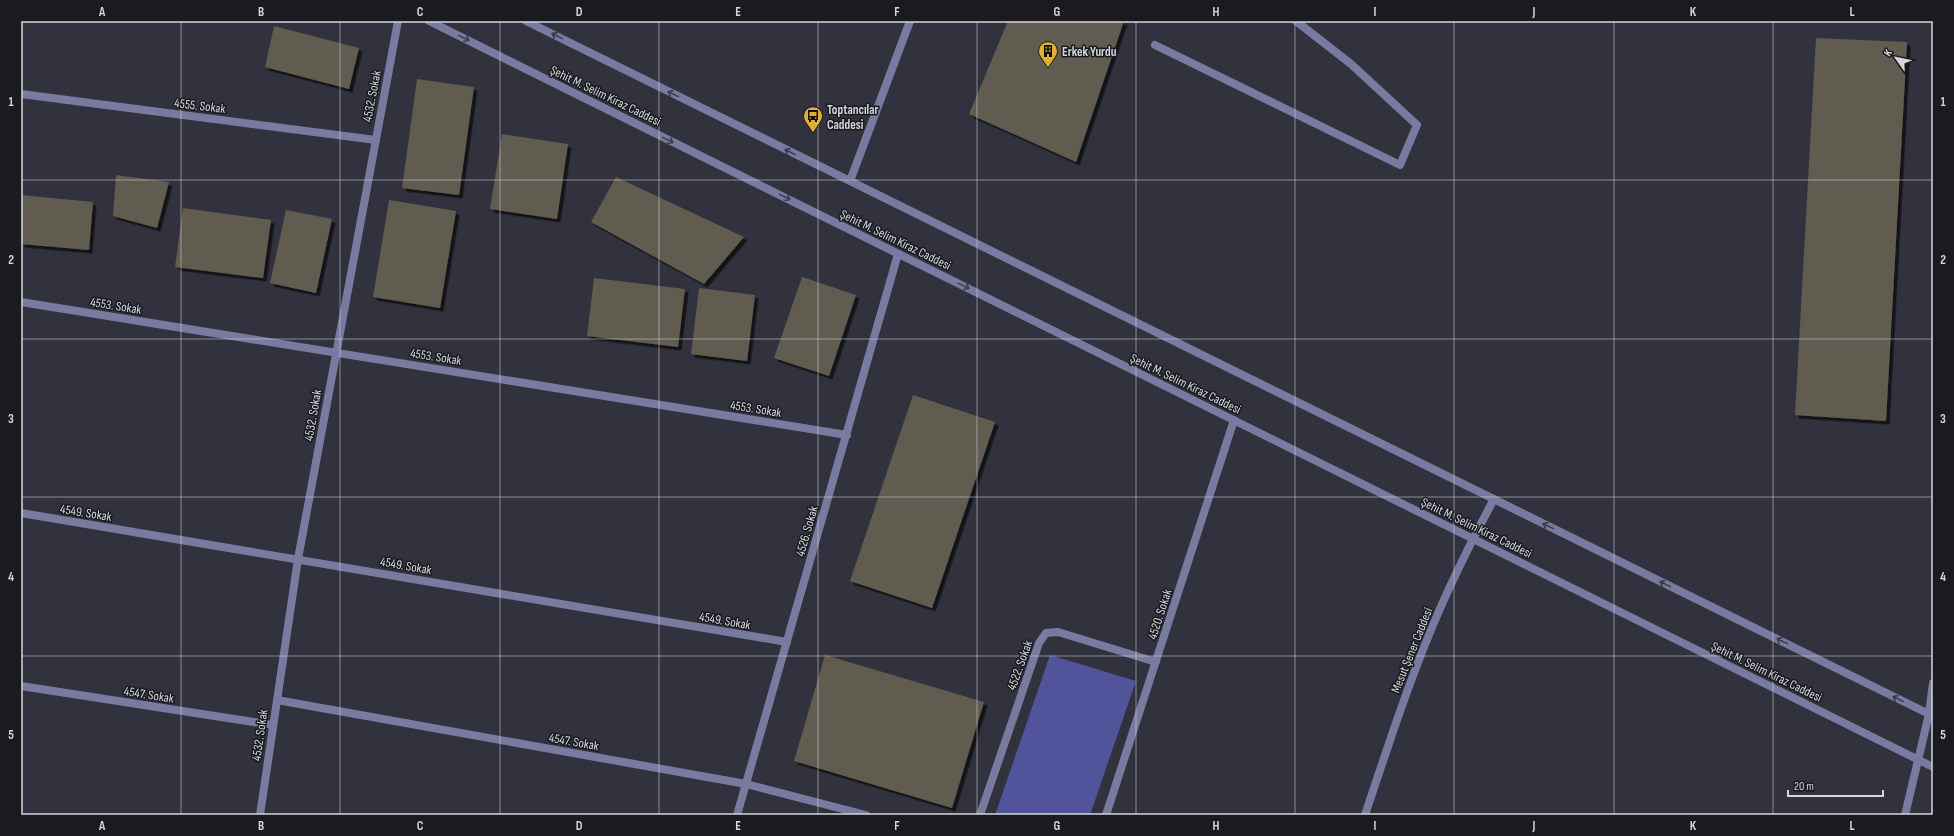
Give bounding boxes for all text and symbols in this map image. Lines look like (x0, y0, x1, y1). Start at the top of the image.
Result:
text: A (98, 4, 106, 20)
text: B (258, 4, 264, 20)
text: C (417, 4, 424, 20)
text: D (576, 4, 583, 20)
text: E (735, 4, 741, 20)
text: F (894, 4, 900, 20)
text: G (1054, 4, 1061, 20)
text: H (1213, 4, 1220, 20)
text: I (1374, 4, 1377, 20)
text: J (1532, 4, 1536, 20)
text: K (1690, 4, 1697, 20)
text: L (1849, 4, 1855, 20)
one-way arrow (551, 32, 563, 39)
one-way arrow (458, 35, 470, 42)
north arrow (1876, 38, 1916, 78)
building icon: Erkek Yurdu (1037, 40, 1059, 68)
place label: Erkek Yurdu (1062, 44, 1117, 60)
text: K (1881, 47, 1895, 59)
street label: Şehit M. Selim Kiraz Caddesi (548, 62, 664, 130)
street label: 4532. Sokak (359, 69, 385, 123)
one-way arrow (668, 90, 680, 97)
text: 1 (8, 94, 14, 110)
text: 1 (1940, 94, 1946, 110)
street label: 4555. Sokak (173, 95, 226, 117)
place label: Toptancılar Caddesi (827, 102, 879, 133)
bus stop icon: Toptancılar Caddesi (802, 105, 824, 133)
one-way arrow (662, 137, 674, 144)
one-way arrow (784, 147, 796, 155)
one-way arrow (779, 194, 791, 202)
street label: Şehit M. Selim Kiraz Caddesi (838, 206, 954, 274)
text: 2 (8, 252, 14, 268)
text: 2 (1940, 252, 1946, 268)
one-way arrow (958, 283, 970, 290)
street label: 4553. Sokak (89, 294, 143, 318)
street label: 4553. Sokak (409, 345, 463, 369)
street label: Şehit M. Selim Kiraz Caddesi (1128, 350, 1244, 418)
street label: 4532. Sokak (301, 388, 325, 442)
street label: 4553. Sokak (729, 397, 783, 421)
text: 3 (8, 411, 14, 427)
text: 3 (1940, 411, 1946, 427)
street label: Şehit M. Selim Kiraz Caddesi (1419, 494, 1535, 562)
street label: 4549. Sokak (59, 501, 113, 525)
street label: 4526. Sokak (792, 504, 822, 558)
one-way arrow (1543, 522, 1555, 529)
street label: 4549. Sokak (379, 554, 433, 578)
text: 4 (8, 569, 14, 585)
text: 4 (1940, 569, 1946, 585)
one-way arrow (1659, 580, 1671, 587)
street label: 4520. Sokak (1144, 587, 1176, 641)
street label: Mesut Şener Caddesi (1388, 605, 1436, 695)
street label: 4549. Sokak (698, 609, 752, 633)
one-way arrow (1776, 637, 1788, 645)
street label: 4522. Sokak (1004, 638, 1036, 692)
street label: Şehit M. Selim Kiraz Caddesi (1709, 638, 1825, 706)
street label: 4547. Sokak (123, 683, 175, 707)
one-way arrow (1892, 695, 1904, 702)
street label: 4532. Sokak (248, 708, 272, 762)
text: 5 (8, 727, 14, 743)
text: 5 (1940, 727, 1946, 743)
street label: 4547. Sokak (548, 730, 600, 754)
scale bar (1788, 772, 1883, 798)
text: 20 m (1794, 779, 1814, 794)
text: A (98, 818, 106, 834)
text: B (258, 818, 264, 834)
text: C (417, 818, 424, 834)
text: D (576, 818, 583, 834)
text: E (735, 818, 741, 834)
text: F (894, 818, 900, 834)
text: G (1054, 818, 1061, 834)
text: H (1213, 818, 1220, 834)
text: I (1374, 818, 1377, 834)
text: J (1532, 818, 1536, 834)
text: K (1690, 818, 1697, 834)
text: L (1849, 818, 1855, 834)

